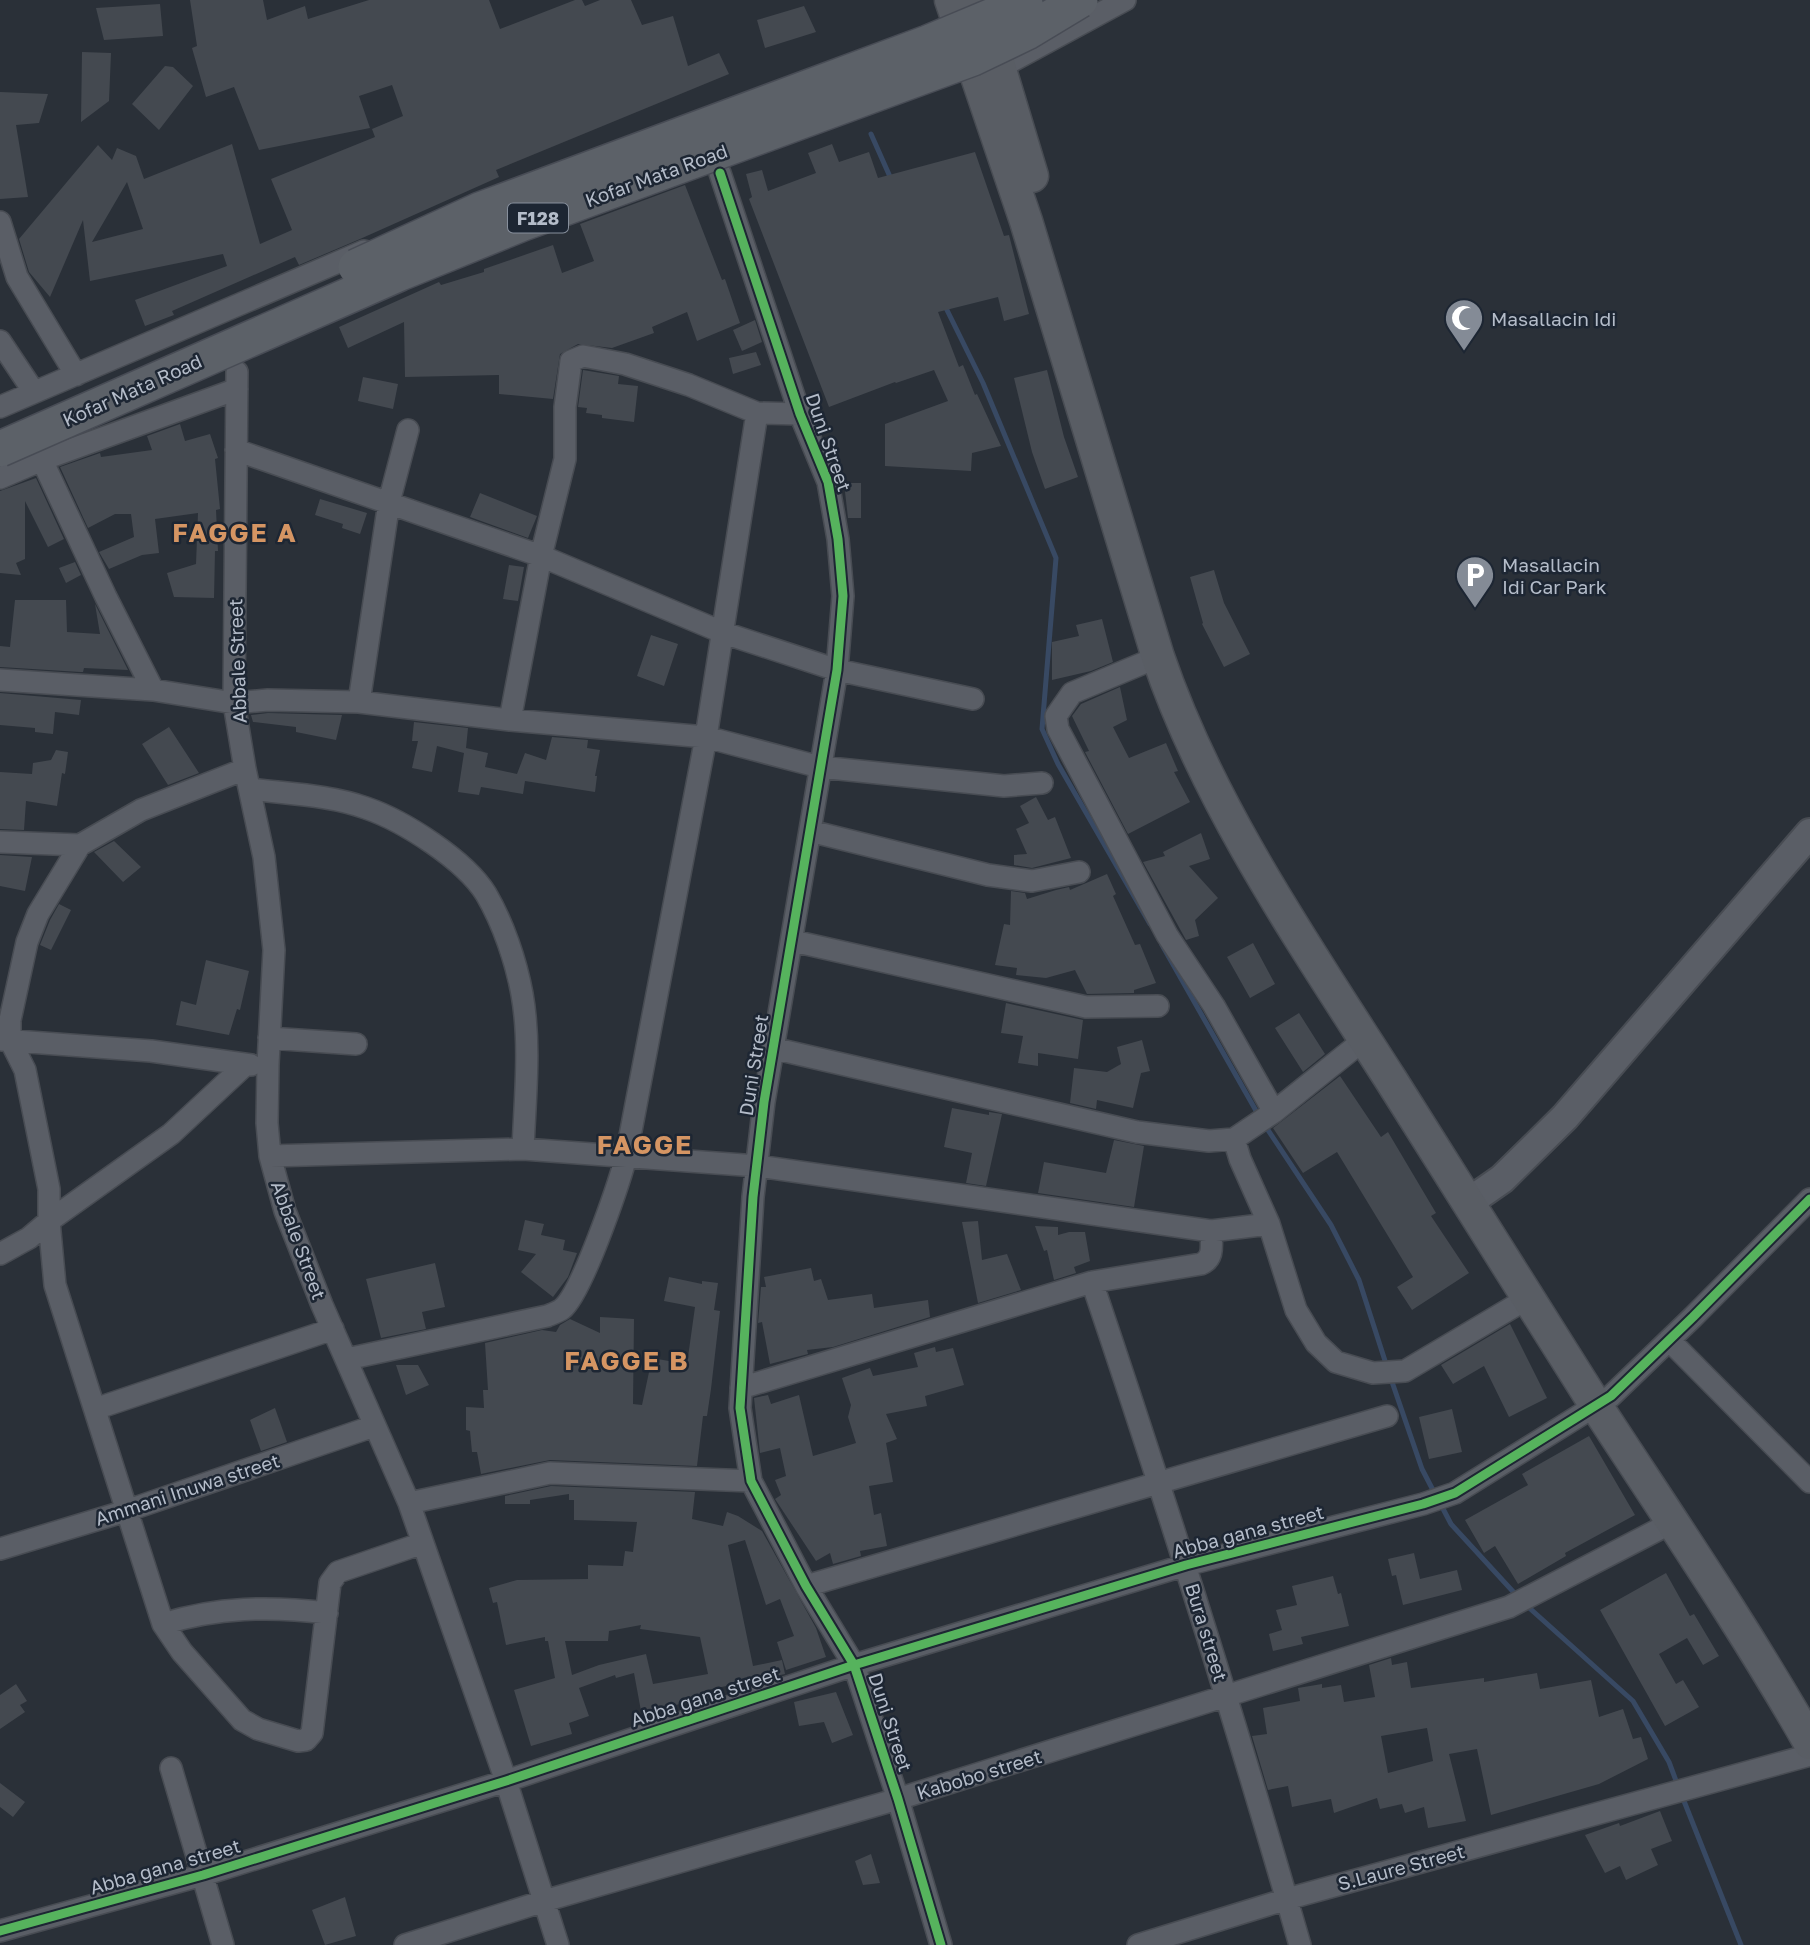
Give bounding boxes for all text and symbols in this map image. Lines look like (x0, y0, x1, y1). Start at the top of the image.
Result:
street label: Kofar Mata Road (582, 139, 730, 211)
road number: F128 (508, 204, 568, 232)
mosque icon: Masallacin Idi (1443, 297, 1485, 352)
place label: Masallacin Idi (1491, 307, 1616, 330)
street label: Kofar Mata Road (59, 349, 205, 431)
street label: Duni Street (801, 390, 857, 494)
district label: FAGGE A (172, 517, 298, 548)
place label: Masallacin Idi Car Park (1502, 553, 1607, 598)
parking icon: Masallacin Idi Car Park (1454, 554, 1496, 609)
street label: Abbale Street (223, 598, 251, 724)
street label: Duni Street (734, 1013, 772, 1117)
district label: FAGGE (597, 1129, 693, 1160)
street label: Abbale Street (267, 1177, 331, 1303)
district label: FAGGE B (564, 1345, 690, 1376)
street label: Ammani Inuwa street (92, 1448, 282, 1530)
street label: Abba gana street (1170, 1500, 1326, 1562)
street label: Bura street (1181, 1580, 1233, 1684)
street label: Abba gana street (627, 1661, 783, 1731)
street label: Duni Street (864, 1670, 918, 1774)
street label: Kabobo street (914, 1744, 1044, 1804)
street label: Abba gana street (87, 1833, 243, 1899)
street label: S.Laure Street (1335, 1839, 1467, 1895)

